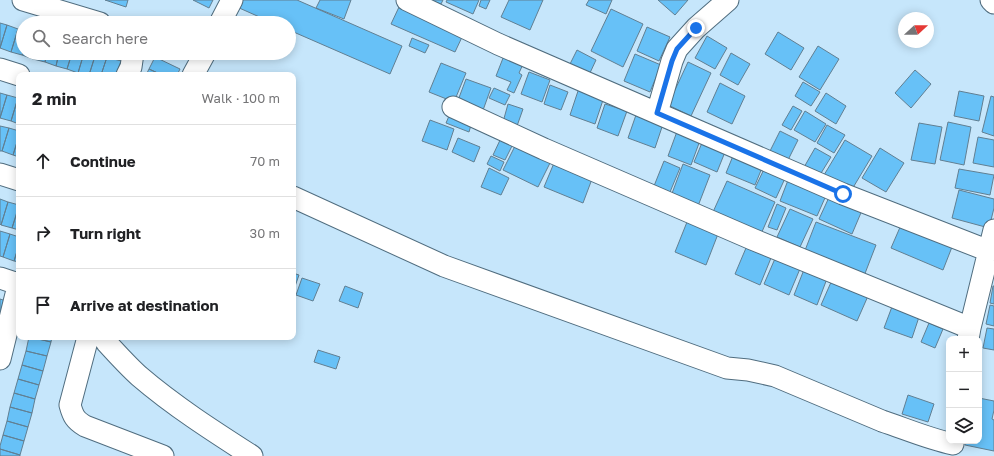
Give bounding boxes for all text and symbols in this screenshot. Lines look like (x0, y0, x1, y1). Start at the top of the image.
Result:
north arrow (898, 12, 934, 48)
search box (16, 16, 296, 60)
route end (687, 19, 705, 37)
icon: search (30, 27, 52, 49)
text: Search here (62, 29, 148, 47)
text: 2 min (32, 88, 76, 109)
text: Walk · 100 m (202, 90, 280, 106)
icon: ahead (32, 150, 54, 172)
text: Continue (70, 152, 136, 170)
text: 70 m (250, 153, 280, 169)
route start (834, 185, 852, 203)
icon: right (32, 222, 54, 244)
text: Turn right (70, 224, 141, 242)
text: 30 m (250, 225, 280, 241)
icon: arrive (32, 294, 54, 316)
text: Arrive at destination (70, 296, 219, 314)
map controls (946, 336, 982, 444)
button: + (946, 336, 982, 372)
button: − (946, 372, 982, 408)
button: layers (946, 408, 982, 444)

